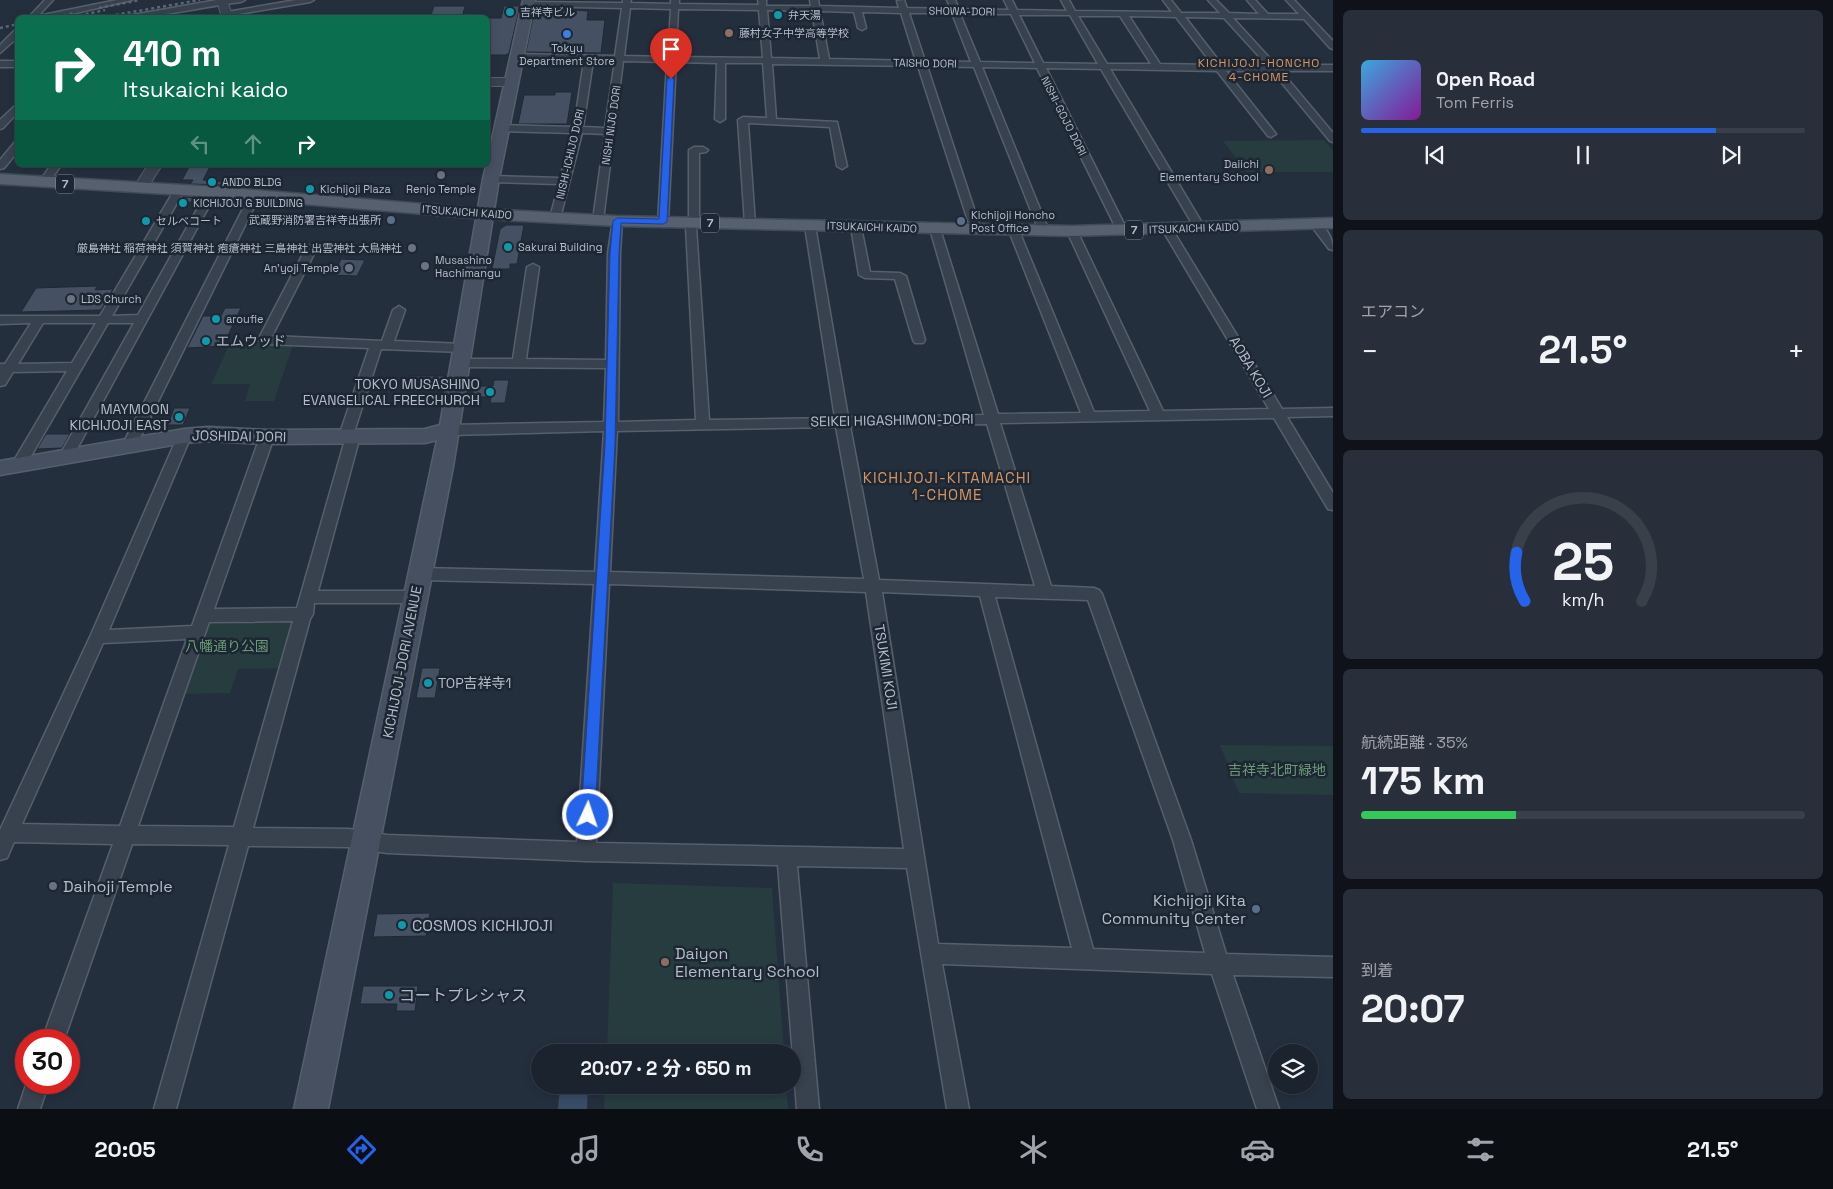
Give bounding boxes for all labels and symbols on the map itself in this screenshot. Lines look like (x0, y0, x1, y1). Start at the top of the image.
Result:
street label: SHOWA-DORI (929, 3, 995, 19)
place label: 吉祥寺ビル (520, 5, 575, 19)
marker: 吉祥寺ビル (504, 6, 516, 18)
place label: 弁天湯 (788, 8, 821, 22)
marker: 弁天湯 (772, 9, 784, 21)
place label: 藤村女子中学高等学校 (739, 26, 849, 40)
marker: 藤村女子中学高等学校 (723, 27, 735, 39)
marker: Tokyu Department Store (561, 28, 573, 40)
pin (650, 28, 692, 79)
place label: Tokyu Department Store (519, 41, 615, 68)
street label: TAISHO DORI (893, 55, 957, 71)
district label: KICHIJOJI-HONCHO 4-CHOME (1198, 55, 1320, 85)
street label: NISHI-GOJO DORI (1038, 74, 1090, 158)
street label: NISHI NIJO DORI (598, 84, 624, 166)
street label: NISHI-ICHIJO DORI (553, 108, 587, 200)
place label: Daiichi Elementary School (1160, 157, 1259, 184)
marker: Daiichi Elementary School (1263, 164, 1275, 176)
marker: Renjo Temple (435, 169, 447, 181)
road number: 7 (56, 174, 74, 193)
place label: ANDO BLDG (222, 175, 282, 189)
marker: ANDO BLDG (206, 176, 218, 188)
place label: Kichijoji Plaza (320, 182, 392, 196)
place label: Renjo Temple (406, 182, 476, 196)
marker: Kichijoji Plaza (304, 183, 316, 195)
place label: KICHIJOJI G BUILDING (193, 196, 303, 210)
marker: KICHIJOJI G BUILDING (177, 197, 189, 209)
street label: ITSUKAICHI KAIDO (422, 202, 512, 222)
place label: Kichijoji Honcho Post Office (971, 208, 1055, 235)
place label: 武蔵野消防署吉祥寺出張所 (249, 213, 382, 227)
place label: セルベコート (156, 214, 222, 228)
marker: 武蔵野消防署吉祥寺出張所 (385, 214, 397, 226)
road number: 7 (701, 214, 719, 232)
marker: セルベコート (140, 215, 152, 227)
marker: Kichijoji Honcho Post Office (955, 215, 967, 227)
street label: ITSUKAICHI KAIDO (827, 218, 917, 236)
street label: ITSUKAICHI KAIDO (1149, 219, 1239, 237)
road number: 7 (1125, 220, 1143, 240)
place label: Sakurai Building (518, 240, 603, 254)
place label: 厳島神社 稲荷神社 須賀神社 疱瘡神社 三島神社 出雲神社 大鳥神社 (77, 241, 402, 255)
marker: Sakurai Building (502, 241, 514, 253)
marker: 厳島神社 稲荷神社 須賀神社 疱瘡神社 三島神社 出雲神社 大鳥神社 (406, 242, 418, 254)
place label: Musashino Hachimangu (435, 253, 501, 280)
marker: Musashino Hachimangu (419, 260, 431, 272)
place label: An'yoji Temple (264, 261, 339, 275)
marker: An'yoji Temple (343, 262, 355, 274)
place label: LDS Church (81, 292, 142, 306)
marker: LDS Church (65, 293, 77, 305)
place label: aroufie (226, 312, 264, 326)
marker: aroufie (210, 313, 222, 325)
place label: エムウッド (216, 332, 286, 350)
street label: AOBA KOJI (1226, 333, 1276, 401)
marker: エムウッド (200, 335, 212, 347)
place label: TOKYO MUSASHINO EVANGELICAL FREECHURCH (303, 375, 480, 409)
marker: TOKYO MUSASHINO EVANGELICAL FREECHURCH (484, 386, 496, 398)
place label: MAYMOON KICHIJOJI EAST (70, 400, 169, 434)
street label: SEIKEI HIGASHIMON-DORI (810, 410, 974, 430)
marker: MAYMOON KICHIJOJI EAST (173, 411, 185, 423)
street label: JOSHIDAI DORI (192, 426, 286, 446)
district label: KICHIJOJI-KITAMACHI 1-CHOME (863, 468, 1031, 504)
street label: KICHIJOJI-DORI AVENUE (378, 584, 426, 740)
street label: TSUKIMI KOJI (870, 623, 902, 711)
park label: 八幡通り公園 (185, 637, 269, 655)
place label: TOP吉祥寺1 (438, 674, 511, 692)
marker: TOP吉祥寺1 (422, 677, 434, 689)
park label: 吉祥寺北町緑地 (1228, 761, 1326, 779)
position arrow (561, 788, 613, 840)
place label: Daihoji Temple (63, 876, 173, 897)
marker: Daihoji Temple (47, 880, 59, 892)
place label: Kichijoji Kita Community Center (1102, 890, 1246, 929)
marker: Kichijoji Kita Community Center (1250, 903, 1262, 915)
place label: COSMOS KICHIJOJI (412, 915, 553, 936)
marker: COSMOS KICHIJOJI (396, 919, 408, 931)
place label: Daiyon Elementary School (675, 943, 820, 982)
marker: Daiyon Elementary School (659, 956, 671, 968)
place label: コートプレシャス (399, 985, 527, 1006)
marker: コートプレシャス (383, 989, 395, 1001)
speed limit sign: 30 (15, 1029, 80, 1094)

